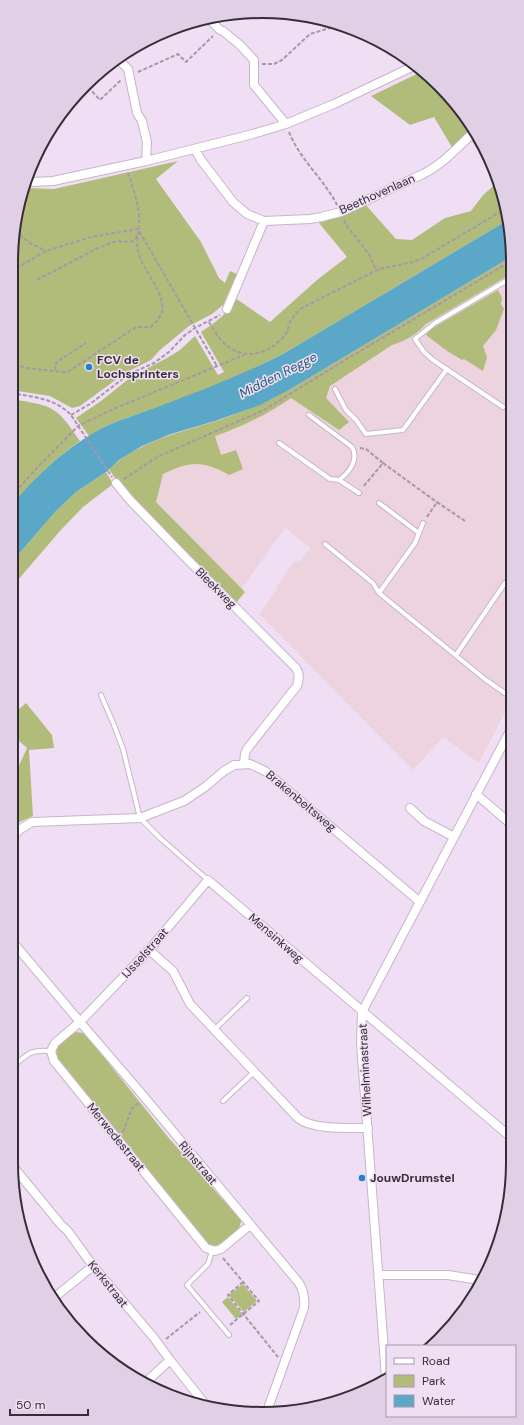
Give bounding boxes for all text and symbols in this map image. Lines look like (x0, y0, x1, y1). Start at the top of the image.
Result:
street label: Beethovenlaan (337, 170, 418, 218)
water label: Midden Regge (236, 348, 320, 402)
place label: FCV de Lochsprinters (97, 352, 179, 382)
marker: FCV de Lochsprinters (84, 362, 94, 372)
street label: Bleekweg (192, 564, 240, 612)
street label: Brakenbeltsweg (262, 767, 340, 835)
street label: Mensinkweg (245, 910, 307, 967)
street label: IJsselstraat (118, 924, 172, 982)
street label: Wilhelminastraat (355, 1023, 375, 1117)
street label: Merwedestraat (83, 1099, 149, 1175)
street label: Rijnstraat (175, 1138, 221, 1188)
place label: JouwDrumstel (370, 1170, 455, 1186)
marker: JouwDrumstel (357, 1173, 367, 1183)
street label: Kerkstraat (84, 1257, 132, 1311)
legend (386, 1345, 516, 1417)
text: Road (422, 1353, 450, 1369)
text: Park (422, 1373, 446, 1389)
scale bar (10, 1391, 88, 1417)
text: Water (422, 1393, 456, 1409)
text: 50 m (16, 1397, 45, 1413)

